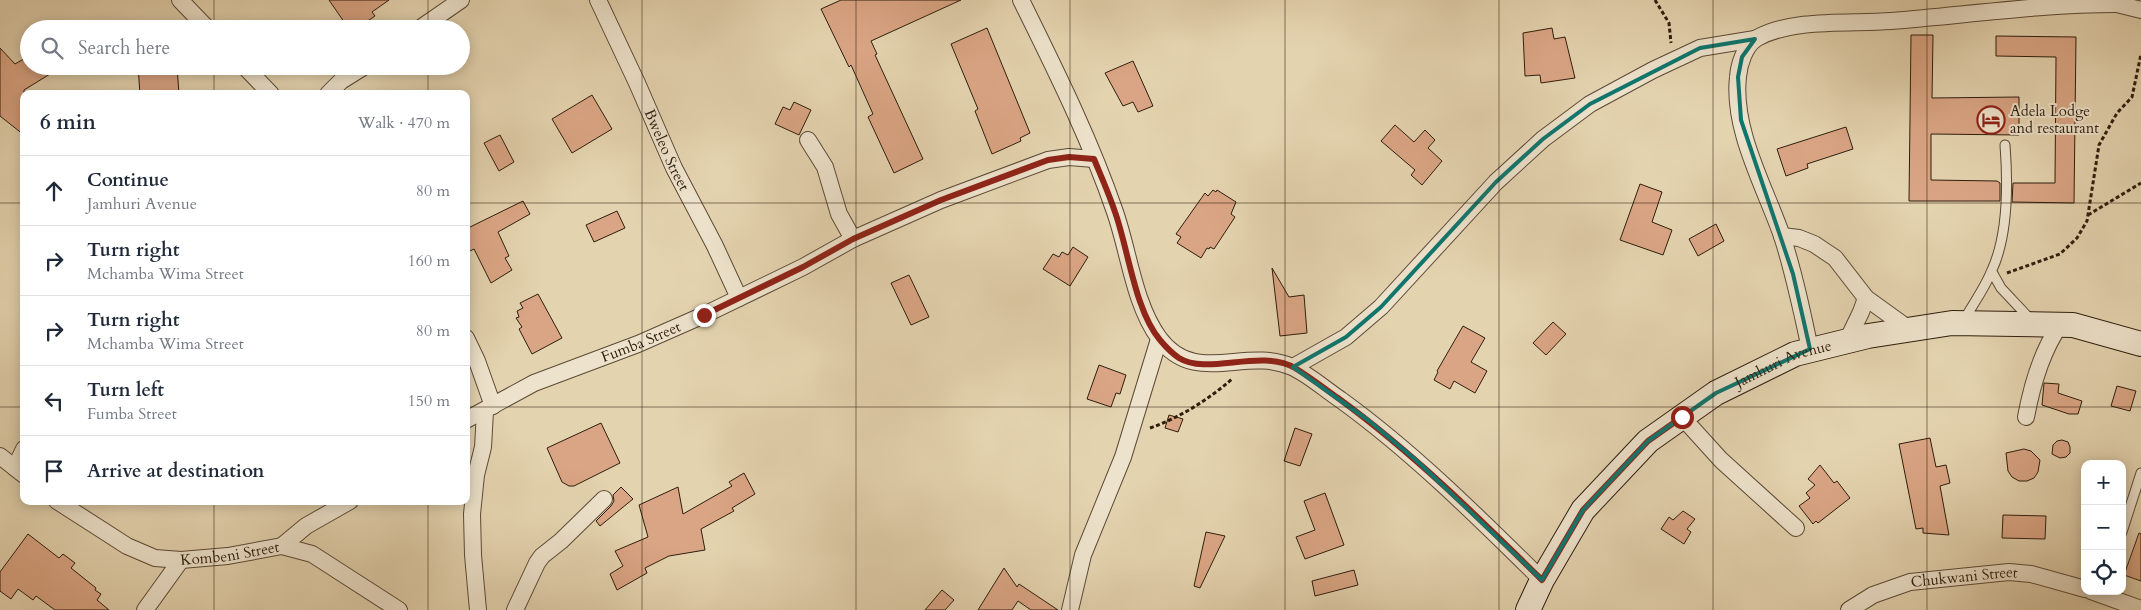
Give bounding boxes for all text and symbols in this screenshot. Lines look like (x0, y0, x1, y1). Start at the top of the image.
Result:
search box (20, 20, 470, 75)
icon: search (38, 34, 66, 62)
text: Search here (78, 35, 170, 61)
place label: Adela Lodge and restaurant (2010, 101, 2099, 138)
hotel icon: Adela Lodge and restaurant (1976, 105, 2006, 135)
street label: Bweleo Street (640, 106, 694, 195)
text: 6 min (40, 108, 96, 137)
text: Walk · 470 m (358, 112, 450, 134)
text: Continue (87, 167, 169, 193)
icon: ahead (40, 177, 68, 205)
text: 80 m (416, 180, 450, 202)
text: Jamhuri Avenue (87, 193, 197, 215)
text: Turn right (87, 237, 179, 263)
icon: right (40, 247, 68, 275)
text: 160 m (408, 250, 450, 272)
text: Mchamba Wima Street (87, 263, 244, 285)
route end (693, 304, 716, 327)
text: Turn right (87, 307, 179, 333)
street label: Fumba Street (598, 316, 684, 367)
icon: right (40, 317, 68, 345)
text: 80 m (416, 320, 450, 342)
text: Mchamba Wima Street (87, 333, 244, 355)
street label: Jamhuri Avenue (1730, 335, 1834, 393)
text: Turn left (87, 377, 164, 403)
icon: left (40, 387, 68, 415)
text: 150 m (408, 390, 450, 412)
text: Fumba Street (87, 403, 177, 425)
route start (1671, 406, 1694, 429)
icon: arrive (40, 457, 68, 485)
text: Arrive at destination (87, 458, 264, 484)
map controls (2081, 460, 2126, 595)
button: + (2081, 460, 2126, 505)
button: − (2081, 505, 2126, 550)
street label: Kombeni Street (180, 537, 281, 570)
button: locate (2081, 550, 2126, 595)
street label: Chukwani Street (1910, 562, 2019, 592)

